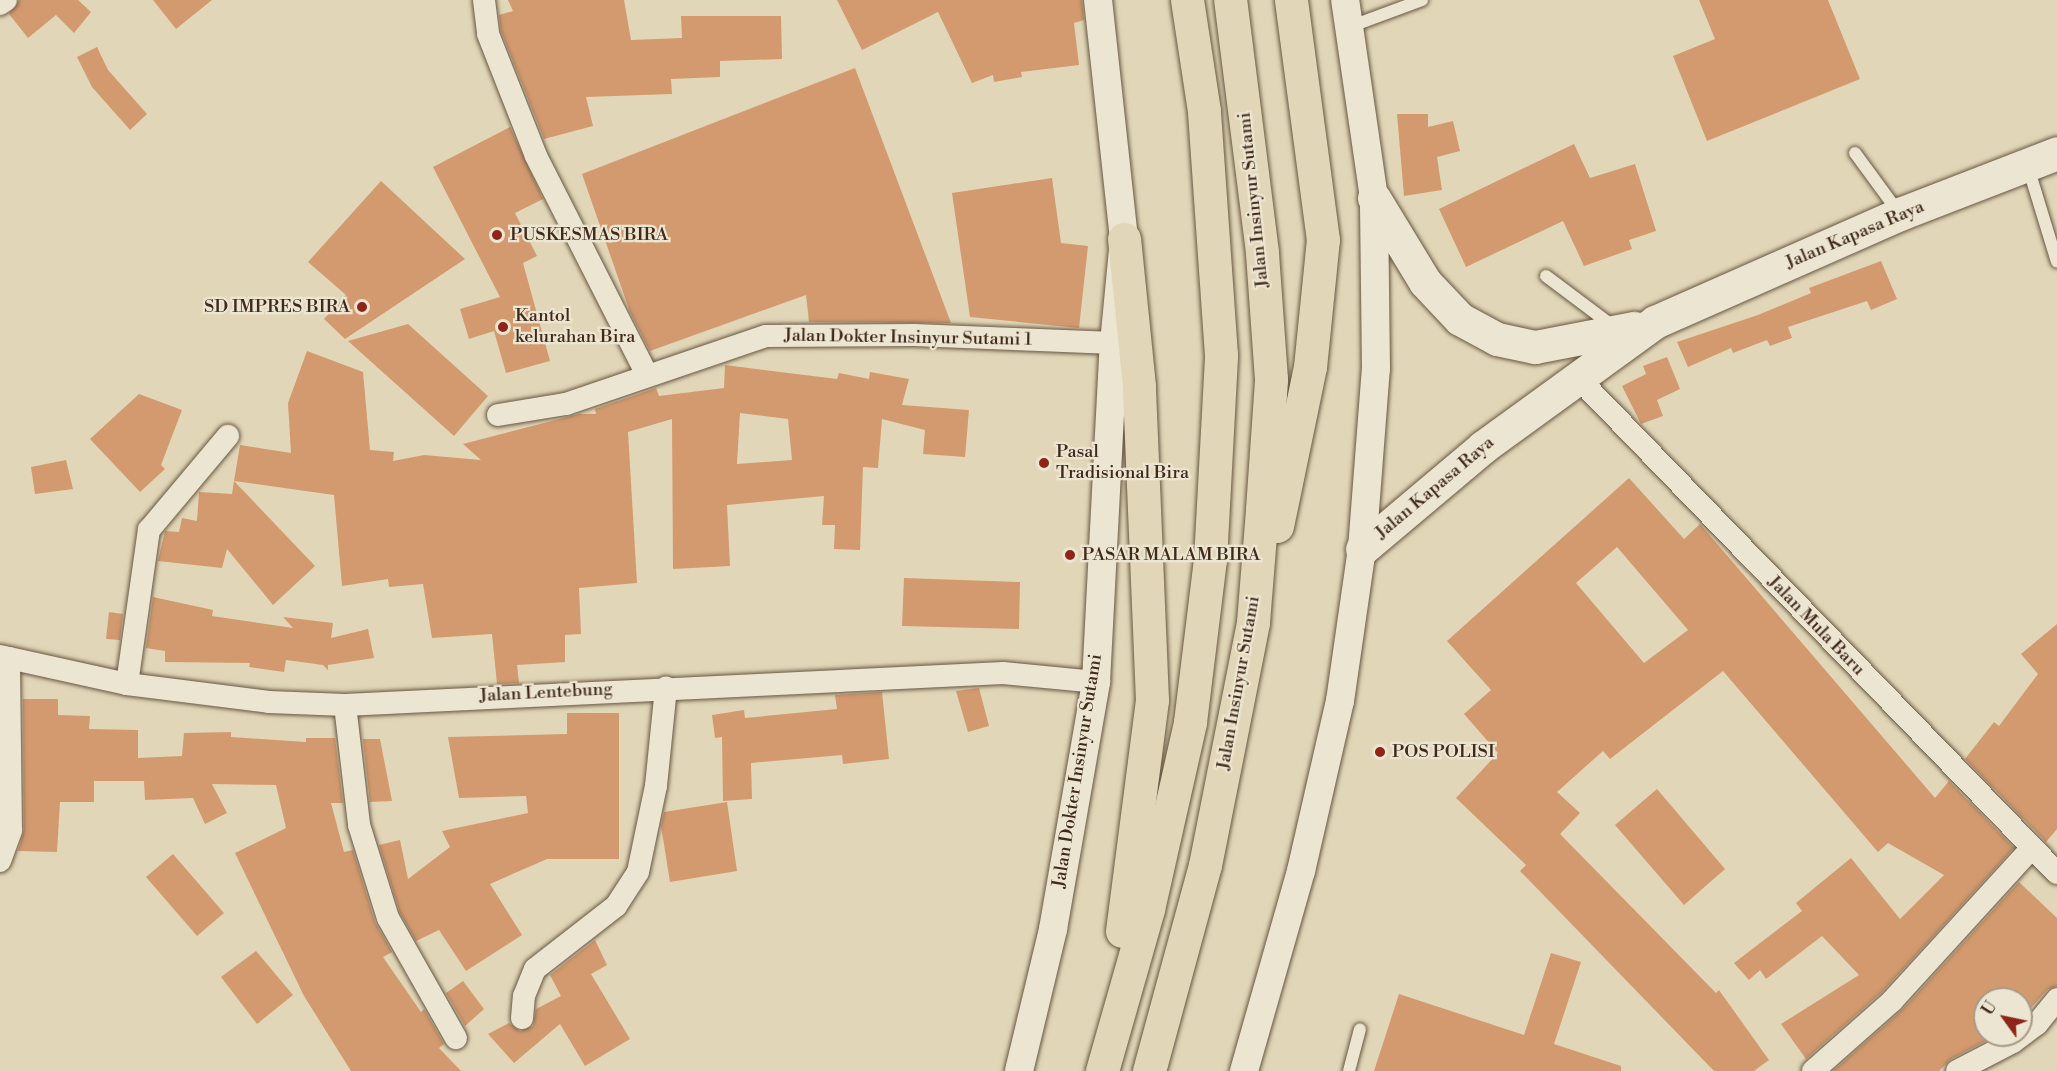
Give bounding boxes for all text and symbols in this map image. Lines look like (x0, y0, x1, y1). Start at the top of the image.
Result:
street label: Jalan Insinyur Sutami (1234, 111, 1274, 289)
street label: Jalan Kapasa Raya (1782, 196, 1928, 274)
place label: PUSKESMAS BIRA (510, 224, 668, 246)
marker: PUSKESMAS BIRA (488, 226, 506, 244)
place label: SD IMPRES BIRA (204, 296, 350, 318)
marker: SD IMPRES BIRA (355, 300, 369, 314)
place label: Kantol kelurahan Bira (515, 306, 635, 348)
marker: Kantol kelurahan Bira (496, 320, 510, 334)
street label: Jalan Dokter Insinyur Sutami 1 (784, 325, 1032, 351)
street label: Jalan Kapasa Raya (1371, 432, 1499, 544)
place label: Pasal Tradisional Bira (1056, 442, 1189, 484)
marker: Pasal Tradisional Bira (1037, 456, 1051, 470)
place label: PASAR MALAM BIRA (1082, 544, 1260, 566)
marker: PASAR MALAM BIRA (1063, 548, 1077, 562)
street label: Jalan Mula Baru (1763, 572, 1869, 680)
street label: Jalan Insinyur Sutami (1213, 594, 1265, 772)
street label: Jalan Dokter Insinyur Sutami (1049, 653, 1107, 889)
street label: Jalan Lentebung (479, 679, 613, 707)
place label: POS POLISI (1392, 741, 1495, 763)
marker: POS POLISI (1373, 745, 1387, 759)
north arrow (1973, 987, 2033, 1047)
text: U (1978, 998, 2001, 1019)

